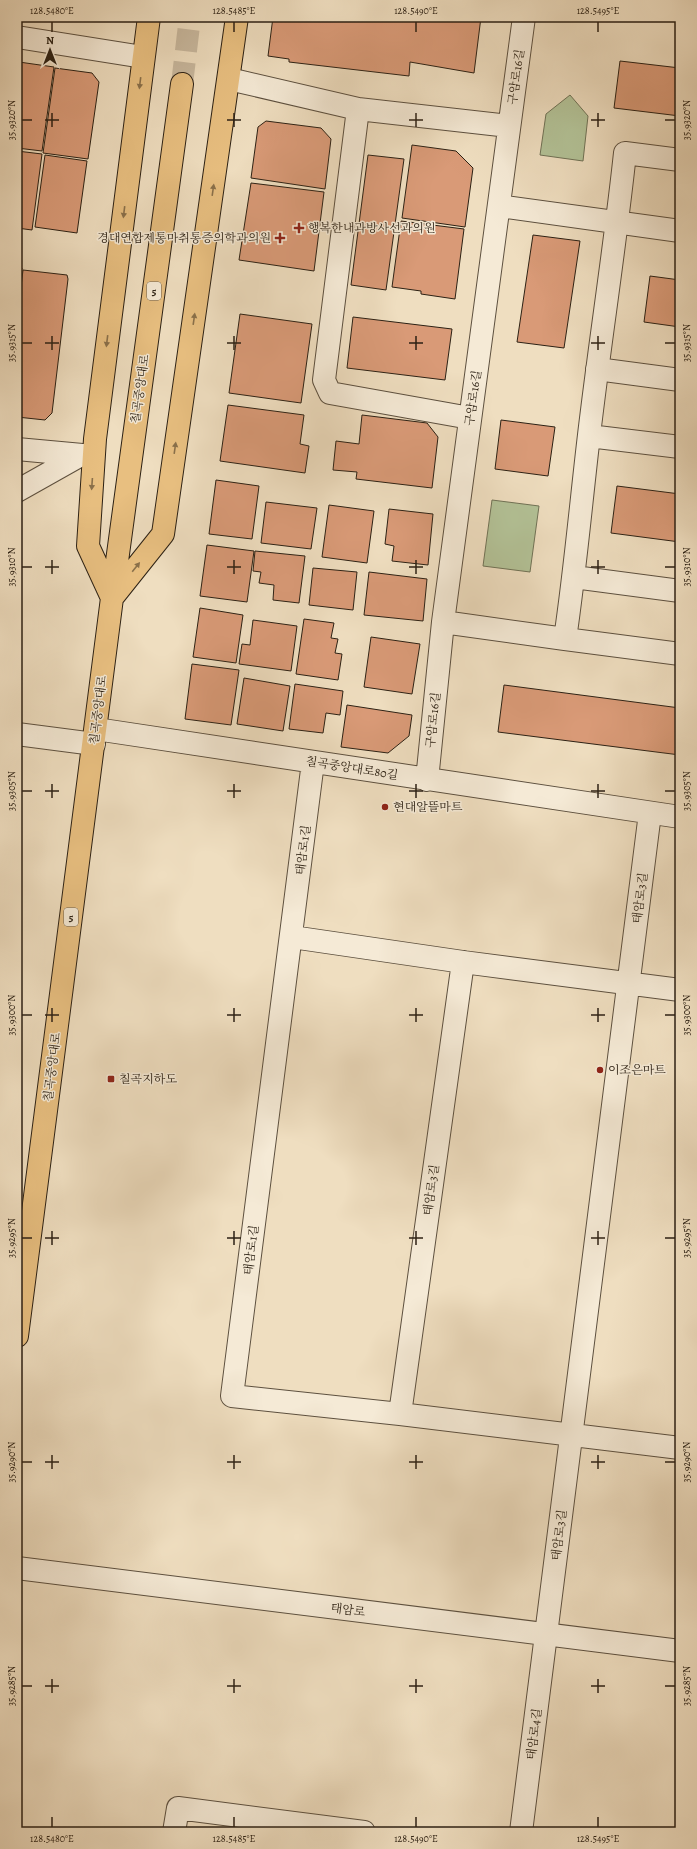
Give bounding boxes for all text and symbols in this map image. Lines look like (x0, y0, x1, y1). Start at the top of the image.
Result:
text: 128.5480°E (30, 4, 74, 17)
text: 128.5485°E (213, 4, 256, 17)
text: 128.5490°E (394, 4, 438, 17)
text: 128.5495°E (577, 4, 619, 17)
north arrow (30, 30, 70, 70)
text: N (46, 33, 54, 48)
street label: 구암로16길 (504, 48, 528, 106)
one-way arrow (137, 77, 143, 89)
text: 35.9320°N (5, 100, 18, 140)
text: 35.9320°N (680, 100, 693, 140)
one-way arrow (210, 184, 216, 196)
one-way arrow (120, 206, 127, 218)
place label: 행복한내과방사선과의원 (308, 220, 436, 236)
marker: 행복한내과방사선과의원 (293, 222, 305, 234)
place label: 경대연합제통마취통증의학과의원 (97, 230, 271, 246)
marker: 경대연합제통마취통증의학과의원 (274, 232, 286, 244)
road number: 5 (147, 282, 161, 300)
one-way arrow (191, 313, 197, 325)
text: 35.9315°N (5, 324, 18, 362)
text: 35.9315°N (680, 324, 693, 362)
one-way arrow (104, 335, 110, 347)
street label: 칠곡중앙대로 (127, 353, 153, 425)
street label: 구암로16길 (461, 369, 485, 427)
one-way arrow (172, 442, 178, 454)
one-way arrow (88, 478, 95, 490)
text: 35.9310°N (5, 547, 18, 587)
text: 35.9310°N (680, 547, 693, 587)
one-way arrow (132, 562, 140, 573)
street label: 칠곡중앙대로 (86, 674, 110, 745)
street label: 구암로16길 (422, 691, 444, 749)
street label: 칠곡중앙대로80길 (305, 753, 399, 783)
text: 35.9305°N (5, 771, 18, 811)
text: 35.9305°N (680, 771, 693, 811)
place label: 현대알뜰마트 (393, 799, 463, 815)
marker: 현대알뜰마트 (380, 802, 390, 812)
street label: 태암로1길 (292, 824, 314, 876)
street label: 태암로3길 (629, 872, 651, 924)
road number: 5 (64, 908, 78, 926)
text: 35.9300°N (5, 994, 18, 1036)
text: 35.9300°N (680, 994, 693, 1036)
street label: 칠곡중앙대로 (40, 1031, 64, 1102)
place label: 이조은마트 (608, 1062, 666, 1078)
marker: 이조은마트 (595, 1065, 605, 1075)
place label: 칠곡지하도 (119, 1071, 177, 1087)
marker: 칠곡지하도 (106, 1074, 116, 1084)
street label: 태암로3길 (420, 1163, 442, 1217)
text: 35.9295°N (5, 1218, 18, 1258)
text: 35.9295°N (680, 1218, 693, 1258)
street label: 태암로1길 (240, 1224, 262, 1276)
text: 35.9290°N (5, 1442, 18, 1482)
text: 35.9290°N (680, 1442, 693, 1482)
street label: 태암로3길 (548, 1509, 570, 1561)
street label: 태암로 (330, 1600, 367, 1620)
text: 35.9285°N (5, 1666, 18, 1706)
text: 35.9285°N (680, 1666, 693, 1706)
street label: 태암로4길 (523, 1707, 545, 1761)
text: 128.5480°E (30, 1832, 74, 1845)
text: 128.5485°E (213, 1832, 256, 1845)
text: 128.5490°E (394, 1832, 438, 1845)
text: 128.5495°E (577, 1832, 619, 1845)

